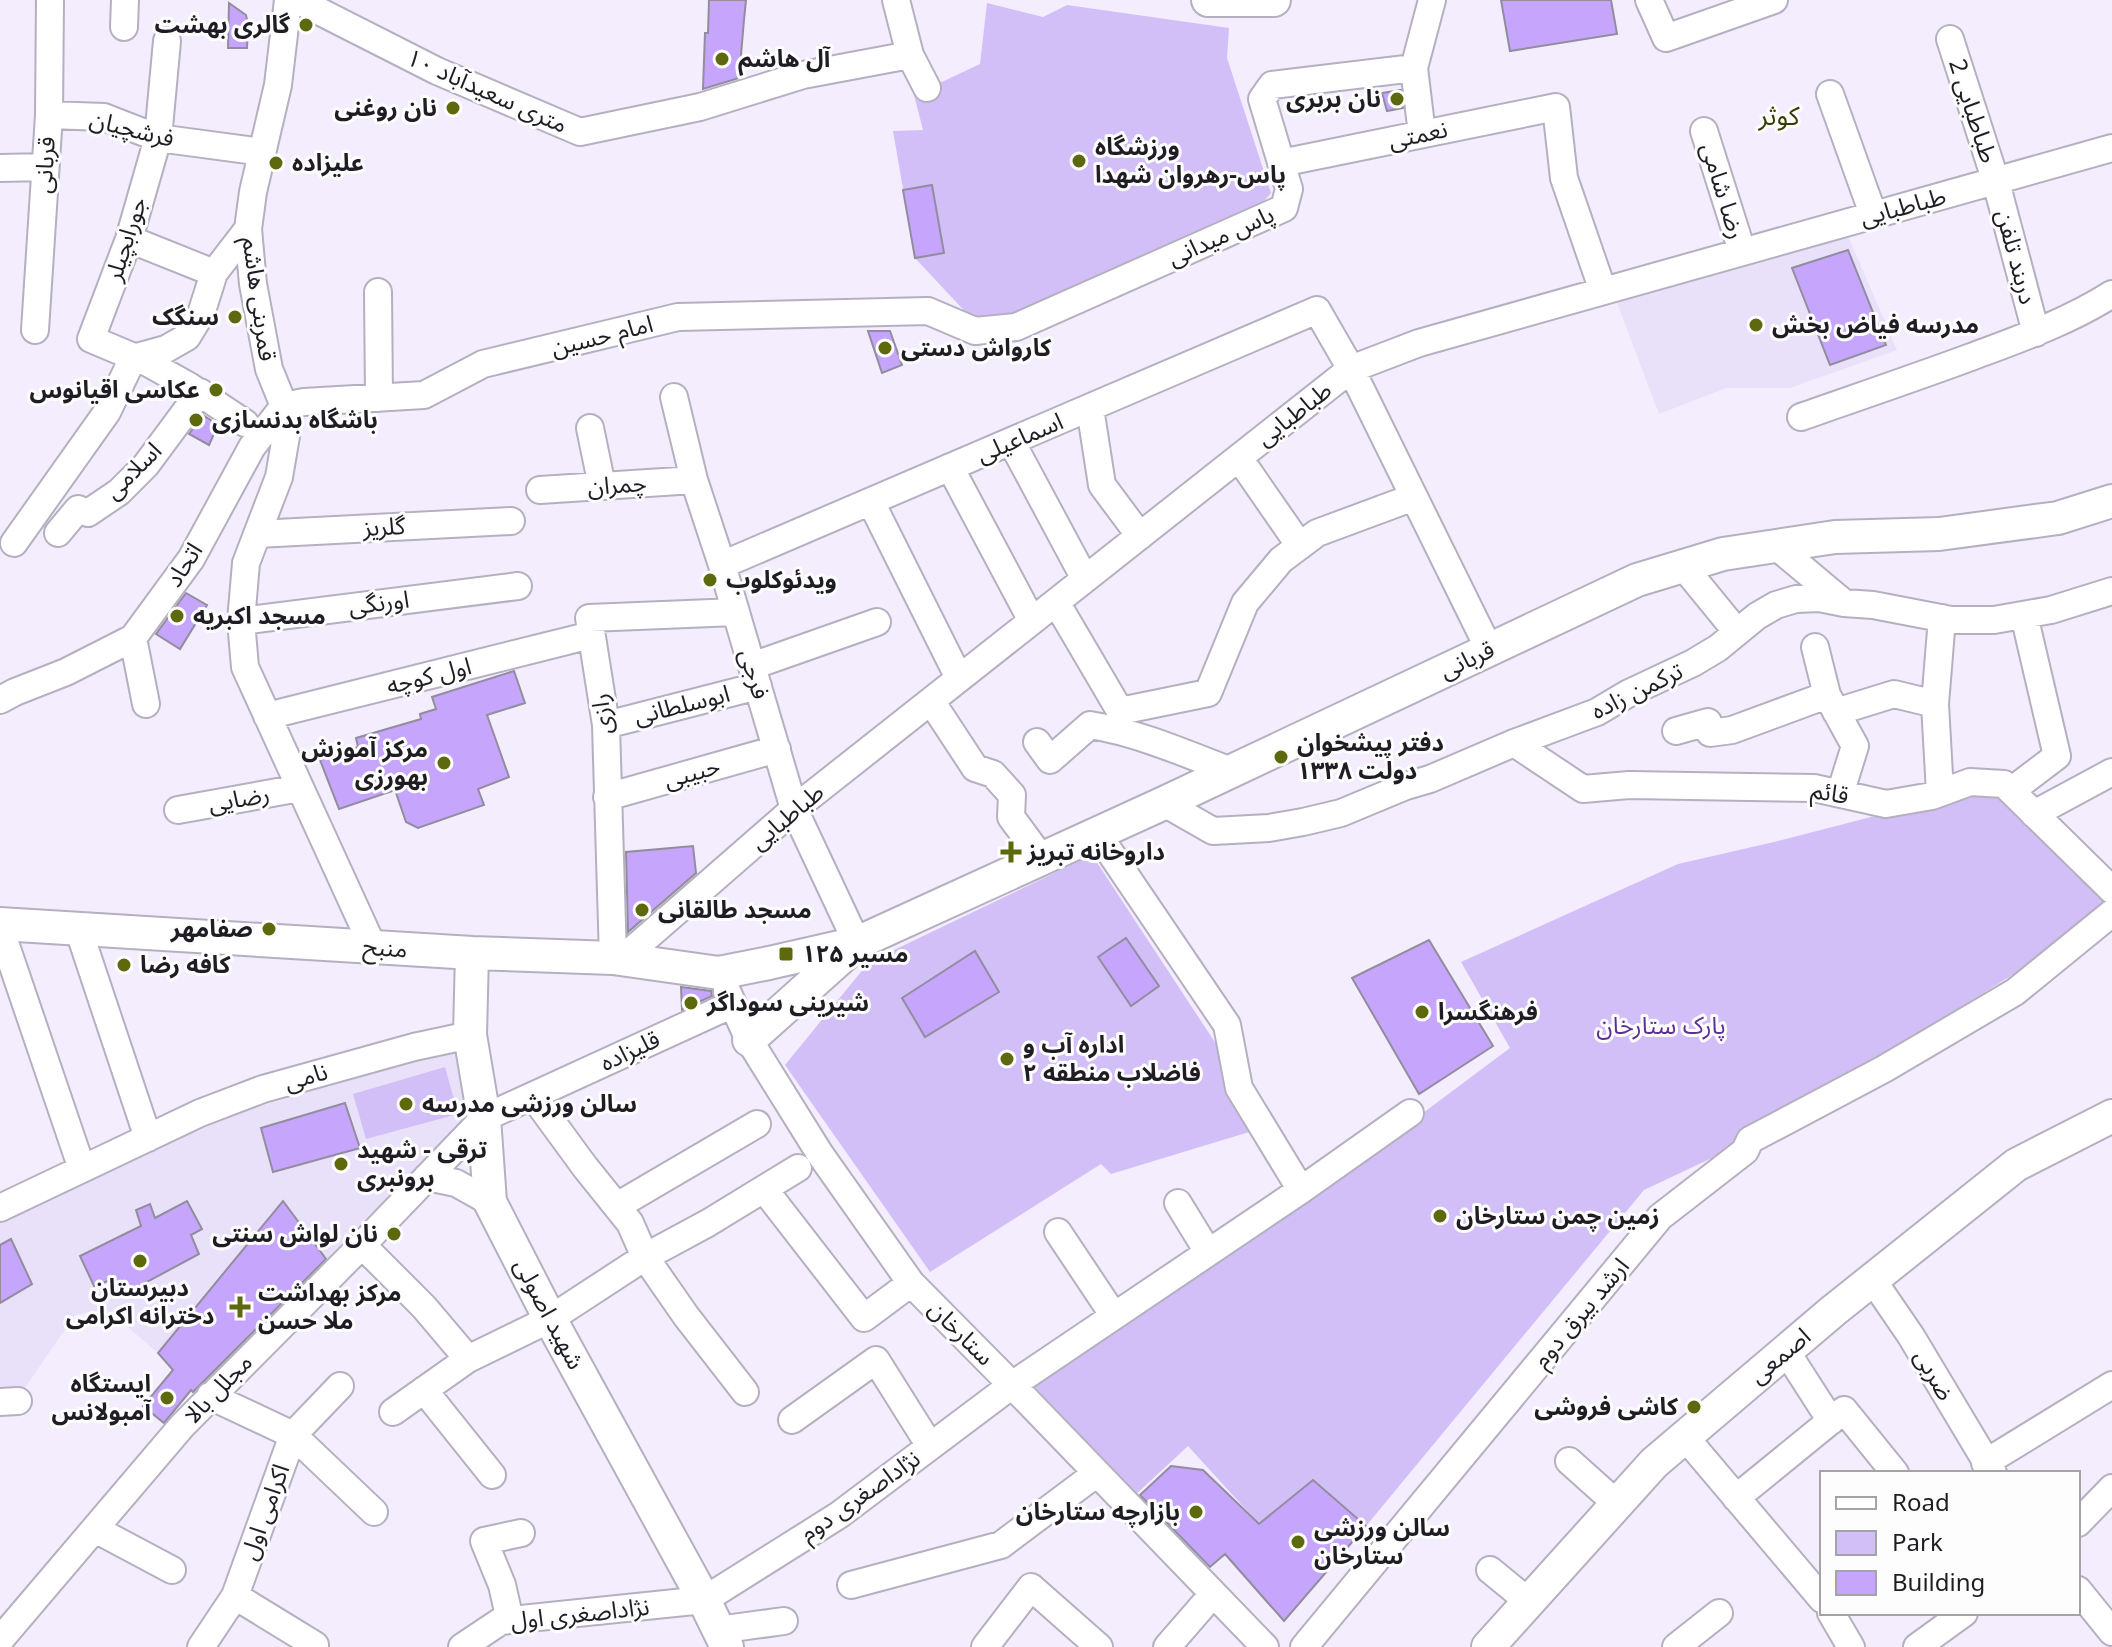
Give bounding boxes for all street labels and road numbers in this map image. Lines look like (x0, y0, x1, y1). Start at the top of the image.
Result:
street label: ۱۰ متری سعیدآباد (402, 39, 573, 140)
street label: طباطبایی 2 (1942, 54, 2007, 167)
street label: فرشچیان (87, 101, 178, 154)
street label: نعمتی (1385, 111, 1450, 156)
street label: قربانی (25, 135, 62, 195)
street label: رضا شامی (1694, 138, 1755, 243)
street label: طباطبایی (1856, 178, 1949, 233)
street label: جورابچیلر (95, 192, 154, 286)
street label: پاس میدانی (1162, 196, 1279, 273)
street label: دربند تلفن (1989, 205, 2046, 308)
street label: قمربنی هاشم (233, 235, 286, 363)
street label: امام حسین (547, 306, 657, 366)
street label: طباطبایی (1248, 373, 1338, 453)
street label: اسماعیلی (971, 404, 1068, 470)
street label: اسلامی (96, 434, 168, 506)
street label: چمران (586, 465, 648, 502)
street label: گلریز (361, 508, 407, 543)
street label: اتحاد (156, 536, 209, 593)
street label: اورنگی (347, 581, 411, 622)
street label: قربانی (1434, 632, 1499, 686)
street label: فرجی (732, 644, 779, 703)
street label: اول کوچه (383, 648, 475, 701)
street label: ترکمن زاده (1585, 653, 1688, 726)
street label: ابوسلطانی (630, 676, 733, 731)
street label: رازی (582, 692, 619, 736)
street label: حبیبی (660, 748, 724, 795)
street label: قائم (1809, 772, 1852, 813)
street label: طباطبایی (742, 775, 830, 857)
street label: رضایی (206, 776, 272, 819)
street label: منبح (362, 928, 409, 967)
street label: قلیزاده (594, 1021, 665, 1078)
street label: نامی (280, 1054, 331, 1097)
street label: ارشد بیرق دوم (1524, 1250, 1638, 1376)
street label: شهید اصولی (507, 1252, 593, 1375)
street label: ستارخان (922, 1292, 1002, 1372)
street label: اصمعی (1741, 1319, 1817, 1390)
street label: ضربی (1907, 1342, 1963, 1406)
street label: مجلل بالا (175, 1345, 259, 1430)
street label: نژاداصغری دوم (792, 1441, 928, 1551)
street label: اکرامی اول (231, 1459, 296, 1564)
street label: نژاداصغری اول (509, 1589, 651, 1636)

